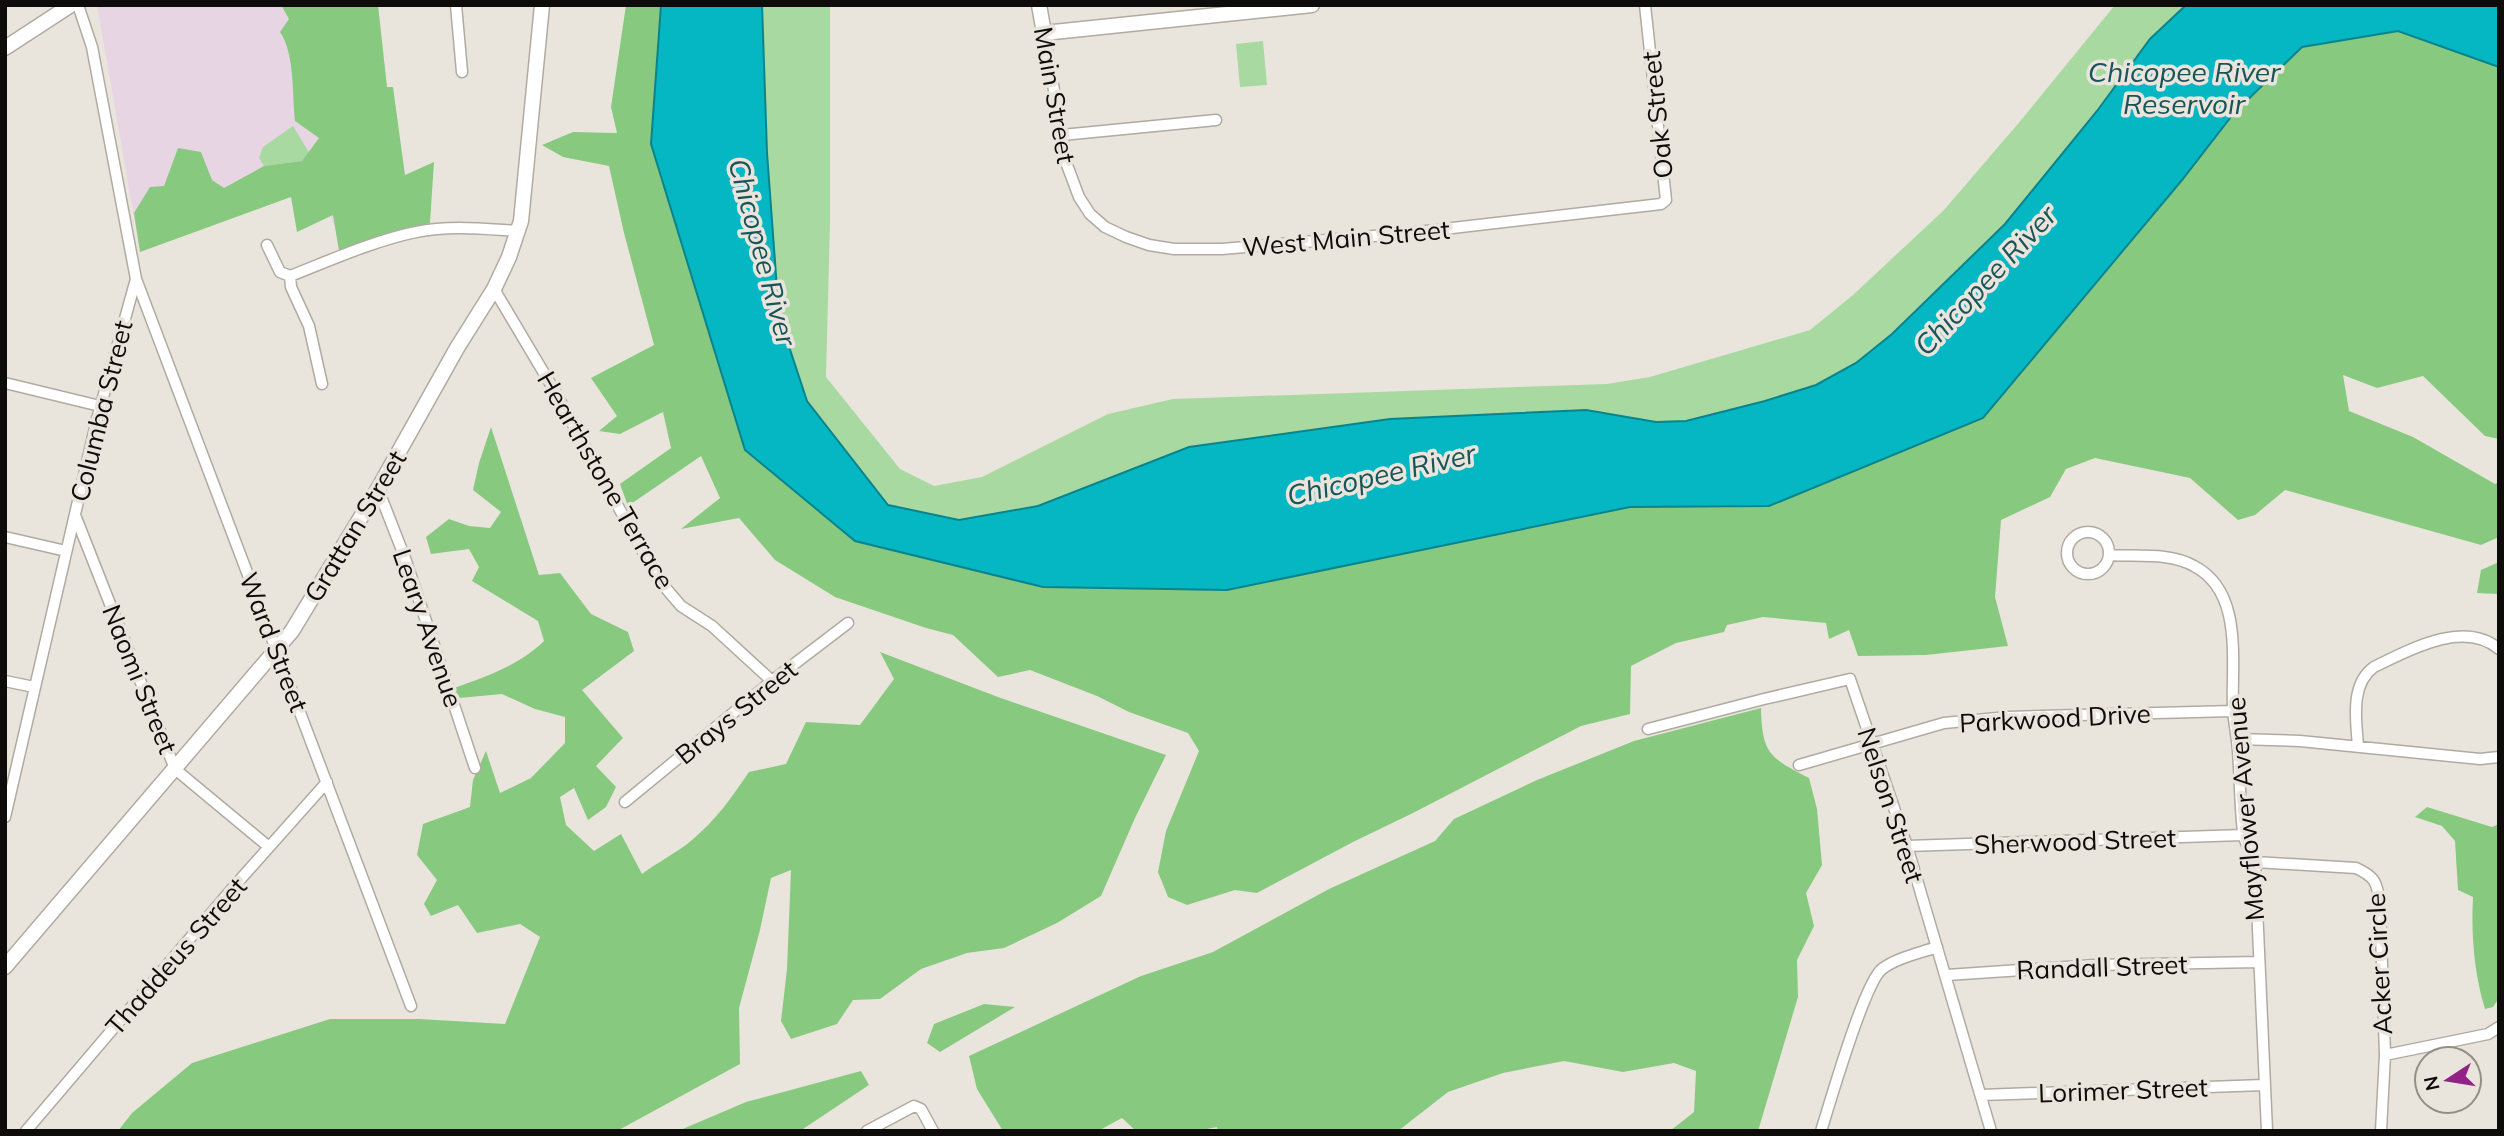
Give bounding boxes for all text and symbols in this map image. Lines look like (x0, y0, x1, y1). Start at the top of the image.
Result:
street label: Main Street (1027, 24, 1083, 166)
street label: Oak Street (1634, 50, 1680, 180)
water label: Chicopee River Reservoir (2088, 54, 2282, 121)
water label: Chicopee River (721, 155, 805, 351)
water label: Chicopee River (1907, 196, 2065, 362)
street label: West Main Street (1241, 212, 1451, 264)
street label: Columba Street (63, 317, 139, 505)
street label: Hearthstone Terrace (530, 365, 682, 595)
water label: Chicopee River (1283, 435, 1480, 513)
street label: Grattan Street (297, 444, 413, 608)
street label: Leary Avenue (386, 545, 470, 711)
street label: Ward Street (232, 568, 316, 716)
street label: Naomi Street (95, 600, 185, 758)
street label: Brays Street (668, 653, 804, 771)
street label: Mayflower Avenue (2219, 696, 2271, 922)
street label: Parkwood Drive (1958, 697, 2152, 739)
street label: Nelson Street (1850, 723, 1932, 887)
street label: Sherwood Street (1973, 821, 2177, 861)
street label: Thaddeus Street (98, 870, 254, 1042)
street label: Acker Circle (2359, 892, 2399, 1036)
street label: Randall Street (2016, 948, 2188, 986)
north arrow (2413, 1045, 2483, 1115)
street label: Lorimer Street (2038, 1071, 2208, 1109)
text: N (2418, 1074, 2445, 1093)

